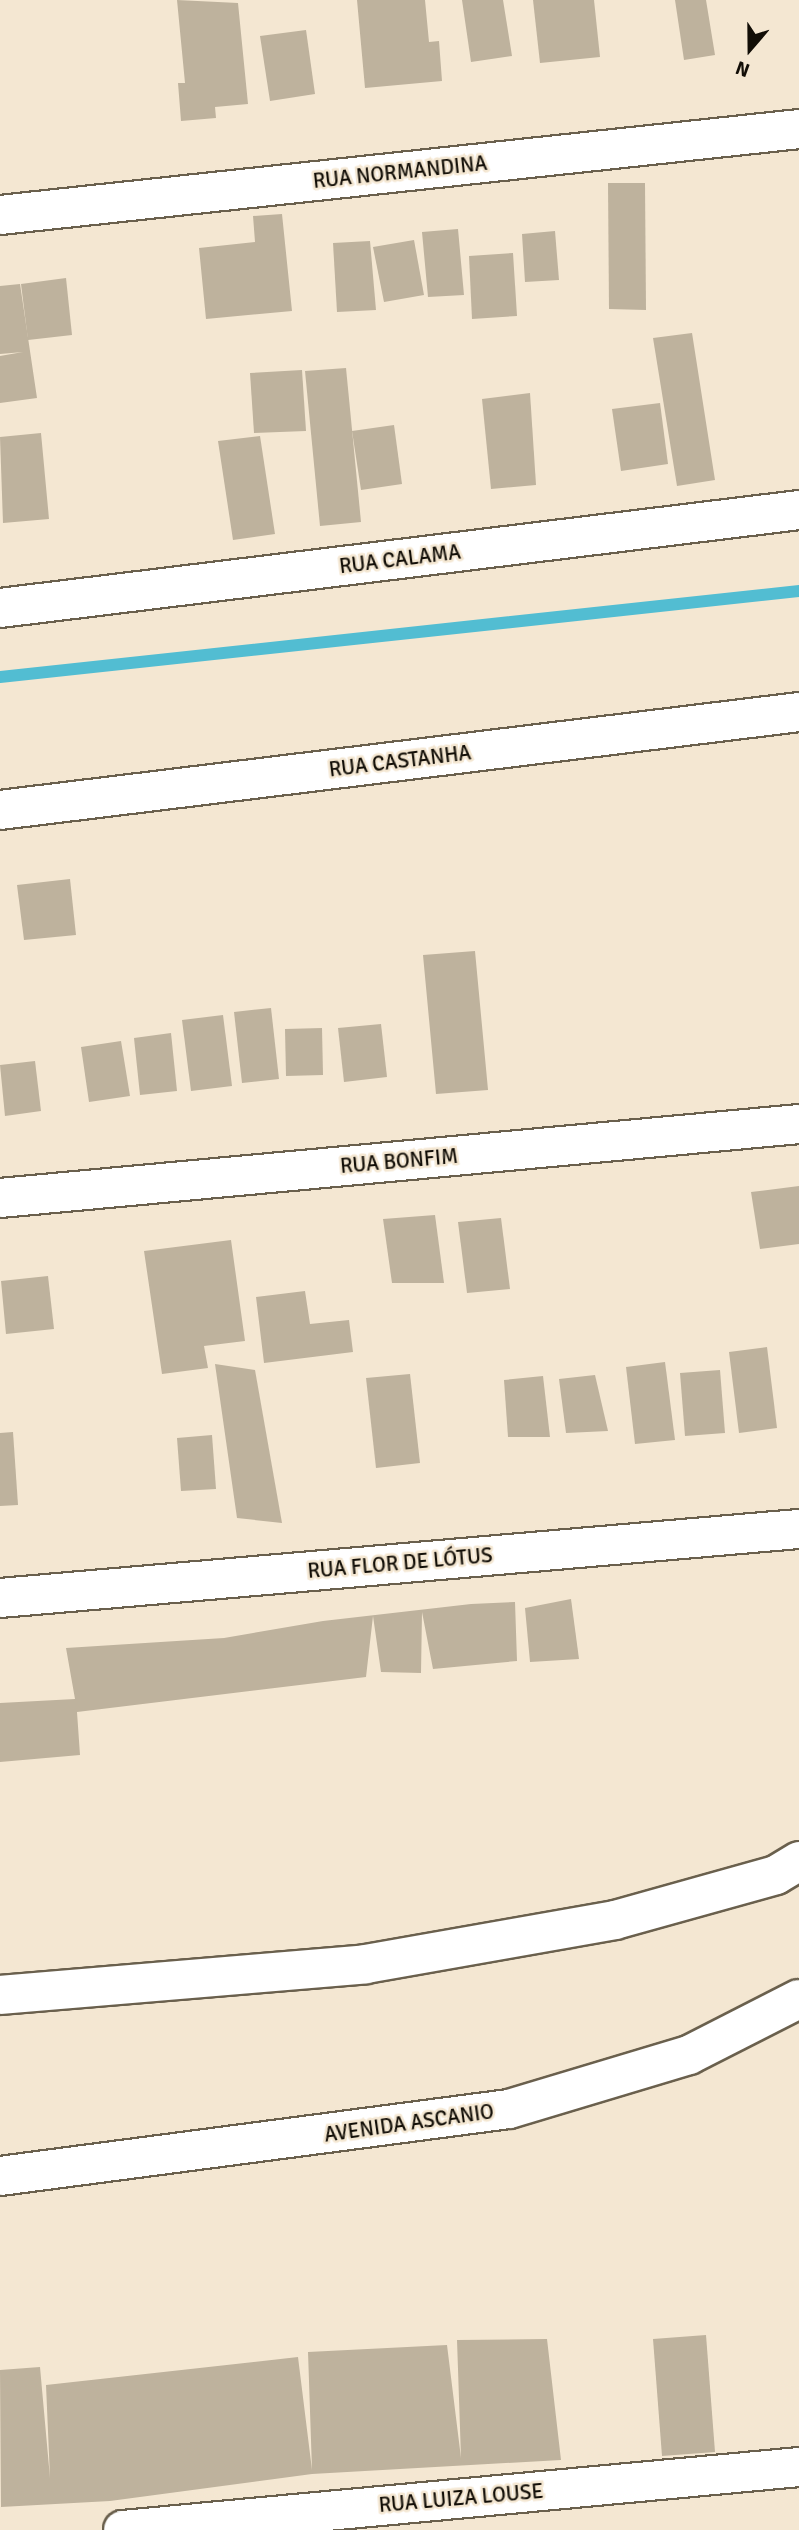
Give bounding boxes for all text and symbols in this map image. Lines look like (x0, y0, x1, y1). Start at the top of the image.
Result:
north arrow (715, 14, 785, 84)
text: N (733, 55, 753, 82)
street label: RUA NORMANDINA (312, 150, 488, 194)
street label: RUA CALAMA (338, 539, 462, 579)
street label: RUA CASTANHA (327, 740, 473, 782)
street label: RUA BONFIM (339, 1143, 459, 1179)
street label: RUA FLOR DE LÓTUS (306, 1542, 494, 1584)
street label: AVENIDA ASCANIO (323, 2099, 495, 2147)
street label: RUA LUIZA LOUSE (378, 2478, 544, 2518)

